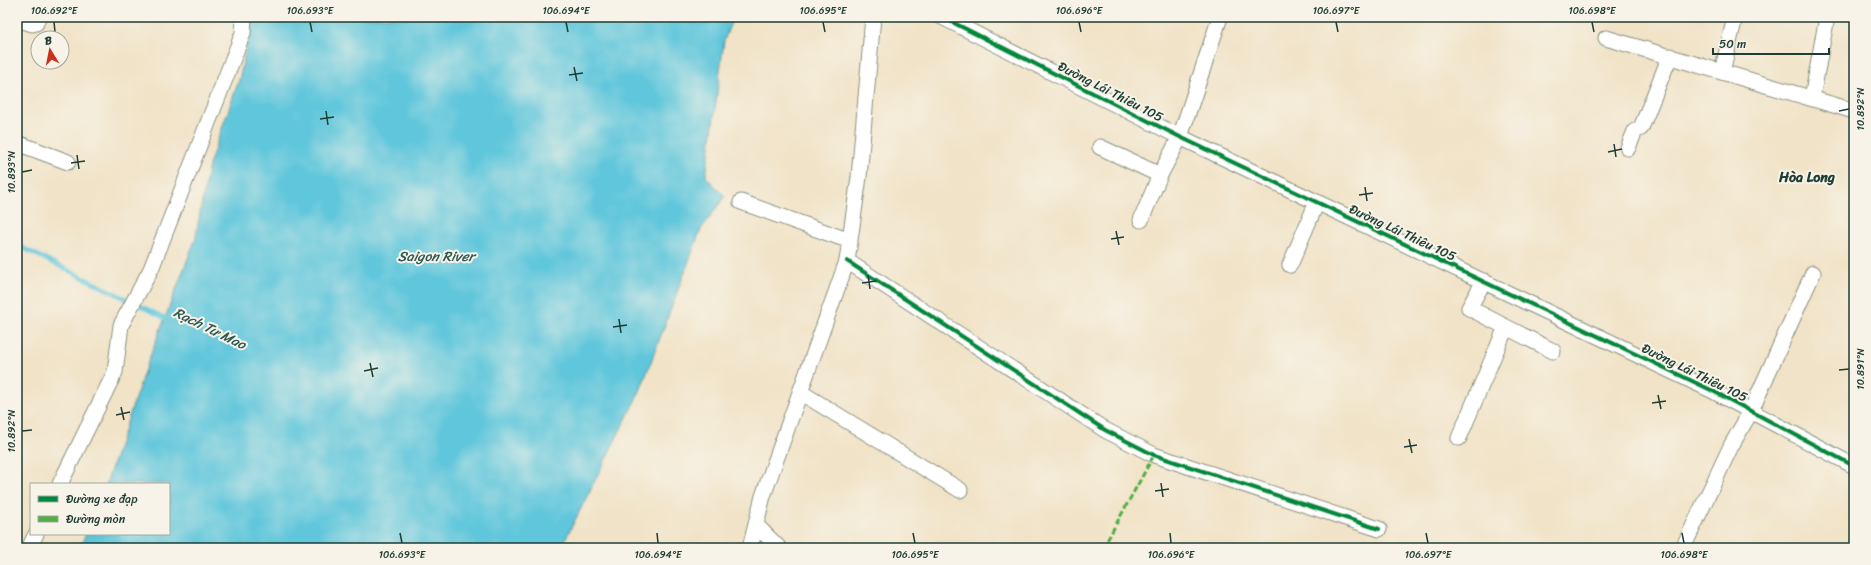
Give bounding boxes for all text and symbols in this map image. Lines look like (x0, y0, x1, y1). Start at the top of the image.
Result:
text: 106.692°E (31, 2, 79, 20)
text: 106.693°E (287, 2, 335, 20)
text: 106.694°E (542, 2, 591, 20)
text: 106.695°E (799, 2, 848, 20)
text: 106.696°E (1056, 2, 1104, 20)
text: 106.697°E (1313, 2, 1361, 20)
text: 106.698°E (1569, 2, 1617, 20)
north arrow (30, 30, 70, 70)
scale bar (1713, 30, 1829, 56)
text: B (43, 31, 53, 51)
text: 50 m (1719, 33, 1746, 55)
street label: Đường Lái Thiêu 105 (1054, 55, 1168, 128)
text: 10.892°N (1852, 88, 1870, 130)
text: 10.893°N (3, 151, 21, 193)
district label: Hòa Long (1778, 165, 1836, 190)
street label: Đường Lái Thiêu 105 (1345, 198, 1460, 267)
water label: Saigon River (398, 244, 478, 269)
water label: Rạch Tư Mao (169, 300, 251, 357)
street label: Đường Lái Thiêu 105 (1638, 337, 1752, 408)
text: 10.891°N (1852, 348, 1870, 390)
text: 10.892°N (3, 410, 21, 452)
legend (30, 483, 170, 535)
text: Đường xe đạp (66, 488, 138, 510)
text: Đường mòn (66, 508, 126, 530)
text: 106.693°E (379, 546, 427, 564)
text: 106.694°E (634, 546, 683, 564)
text: 106.695°E (891, 546, 940, 564)
text: 106.696°E (1148, 546, 1196, 564)
text: 106.697°E (1405, 546, 1453, 564)
text: 106.698°E (1661, 546, 1709, 564)

